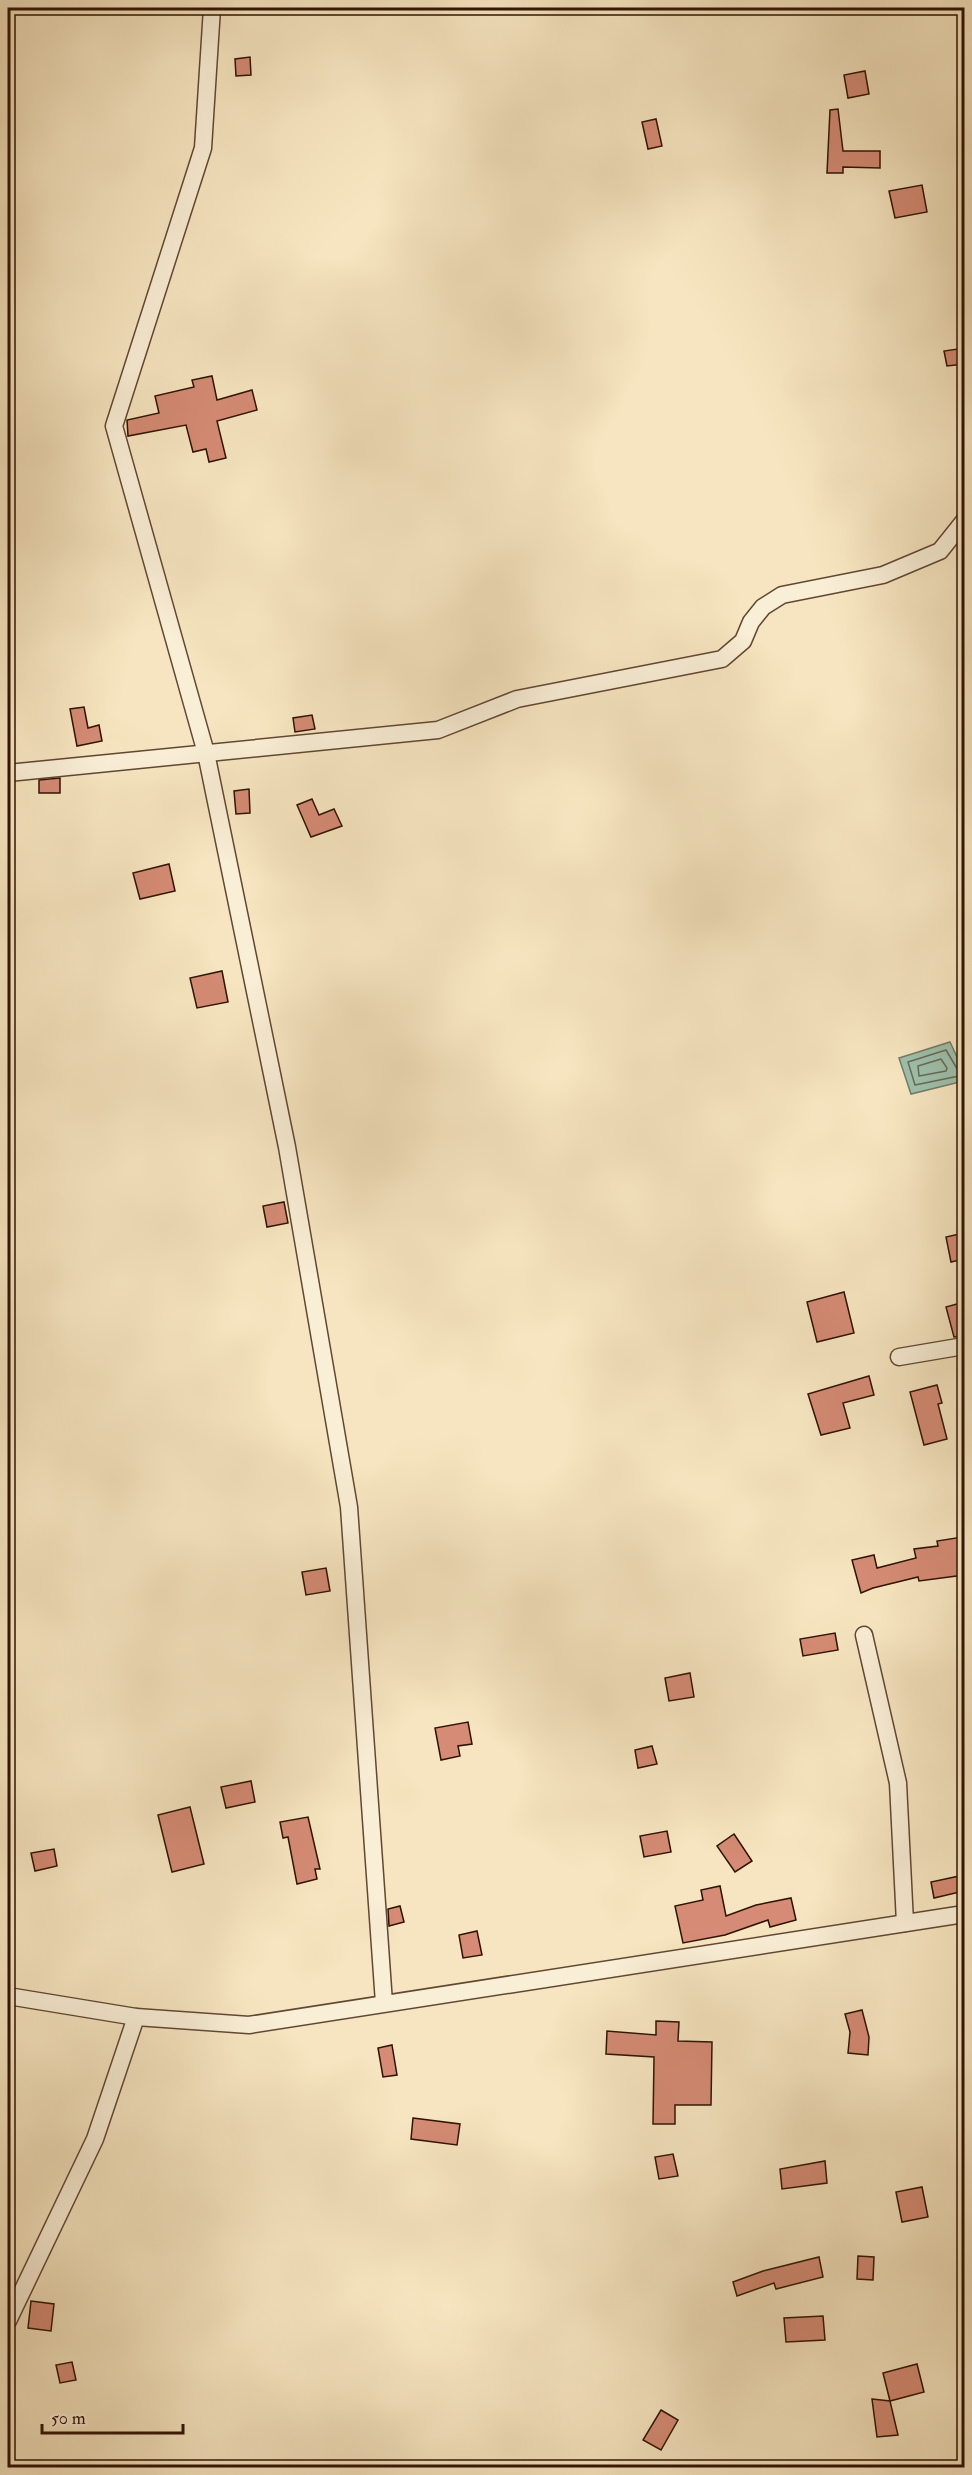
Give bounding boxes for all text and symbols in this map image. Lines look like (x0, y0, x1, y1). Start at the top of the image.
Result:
scale bar (42, 2397, 183, 2435)
text: 50 m (51, 2407, 86, 2430)

